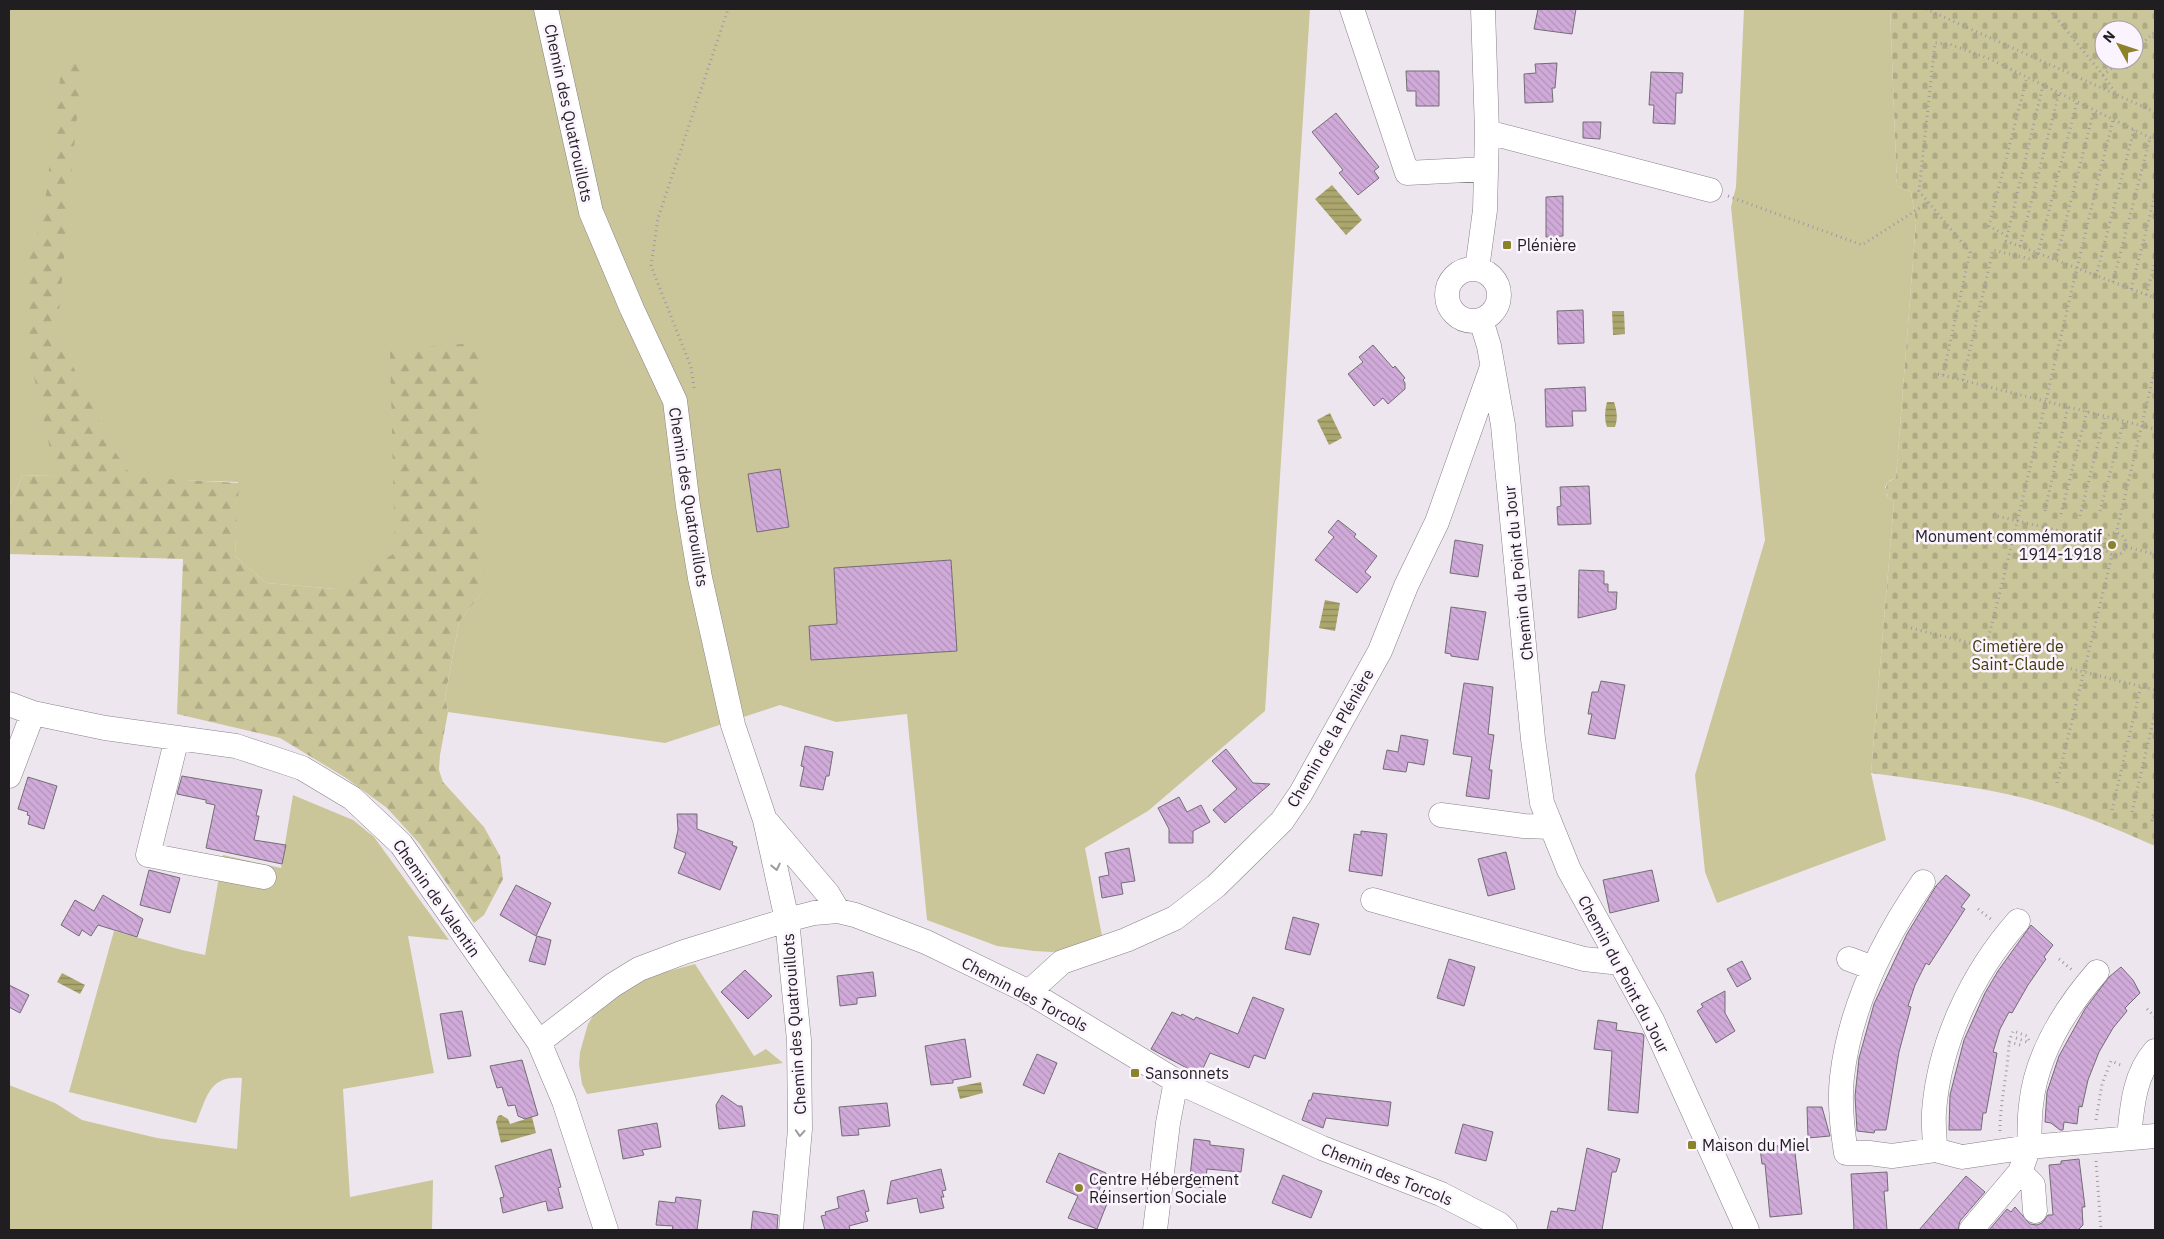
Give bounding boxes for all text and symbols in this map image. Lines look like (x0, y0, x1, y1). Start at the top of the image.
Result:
north arrow (2094, 20, 2144, 70)
street label: Chemin des Quatrouillots (540, 22, 598, 204)
text: N (2099, 27, 2119, 46)
place label: Plénière (1517, 235, 1576, 255)
marker: Plénière (1501, 239, 1513, 251)
street label: Chemin des Quatrouillots (665, 406, 713, 588)
street label: Chemin du Point du Jour (1499, 484, 1537, 661)
place label: Monument commémoratif 1914-1918 (1915, 526, 2102, 564)
marker: Monument commémoratif 1914-1918 (2106, 539, 2118, 551)
park label: Cimetière de Saint-Claude (1972, 636, 2065, 674)
street label: Chemin de la Plénière (1282, 665, 1378, 811)
street label: Chemin de Valentin (389, 835, 485, 961)
one-way arrow (770, 863, 781, 872)
street label: Chemin du Point du Jour (1574, 892, 1674, 1056)
street label: Chemin des Quatrouillots (778, 933, 810, 1115)
street label: Chemin des Torcols (958, 952, 1092, 1036)
place label: Sansonnets (1145, 1063, 1229, 1083)
marker: Sansonnets (1129, 1067, 1141, 1079)
one-way arrow (794, 1129, 805, 1137)
place label: Maison du Miel (1702, 1135, 1809, 1155)
street label: Chemin des Torcols (1318, 1138, 1456, 1210)
marker: Maison du Miel (1686, 1139, 1698, 1151)
place label: Centre Hébergement Réinsertion Sociale (1089, 1169, 1239, 1207)
marker: Centre Hébergement Réinsertion Sociale (1073, 1182, 1085, 1194)

